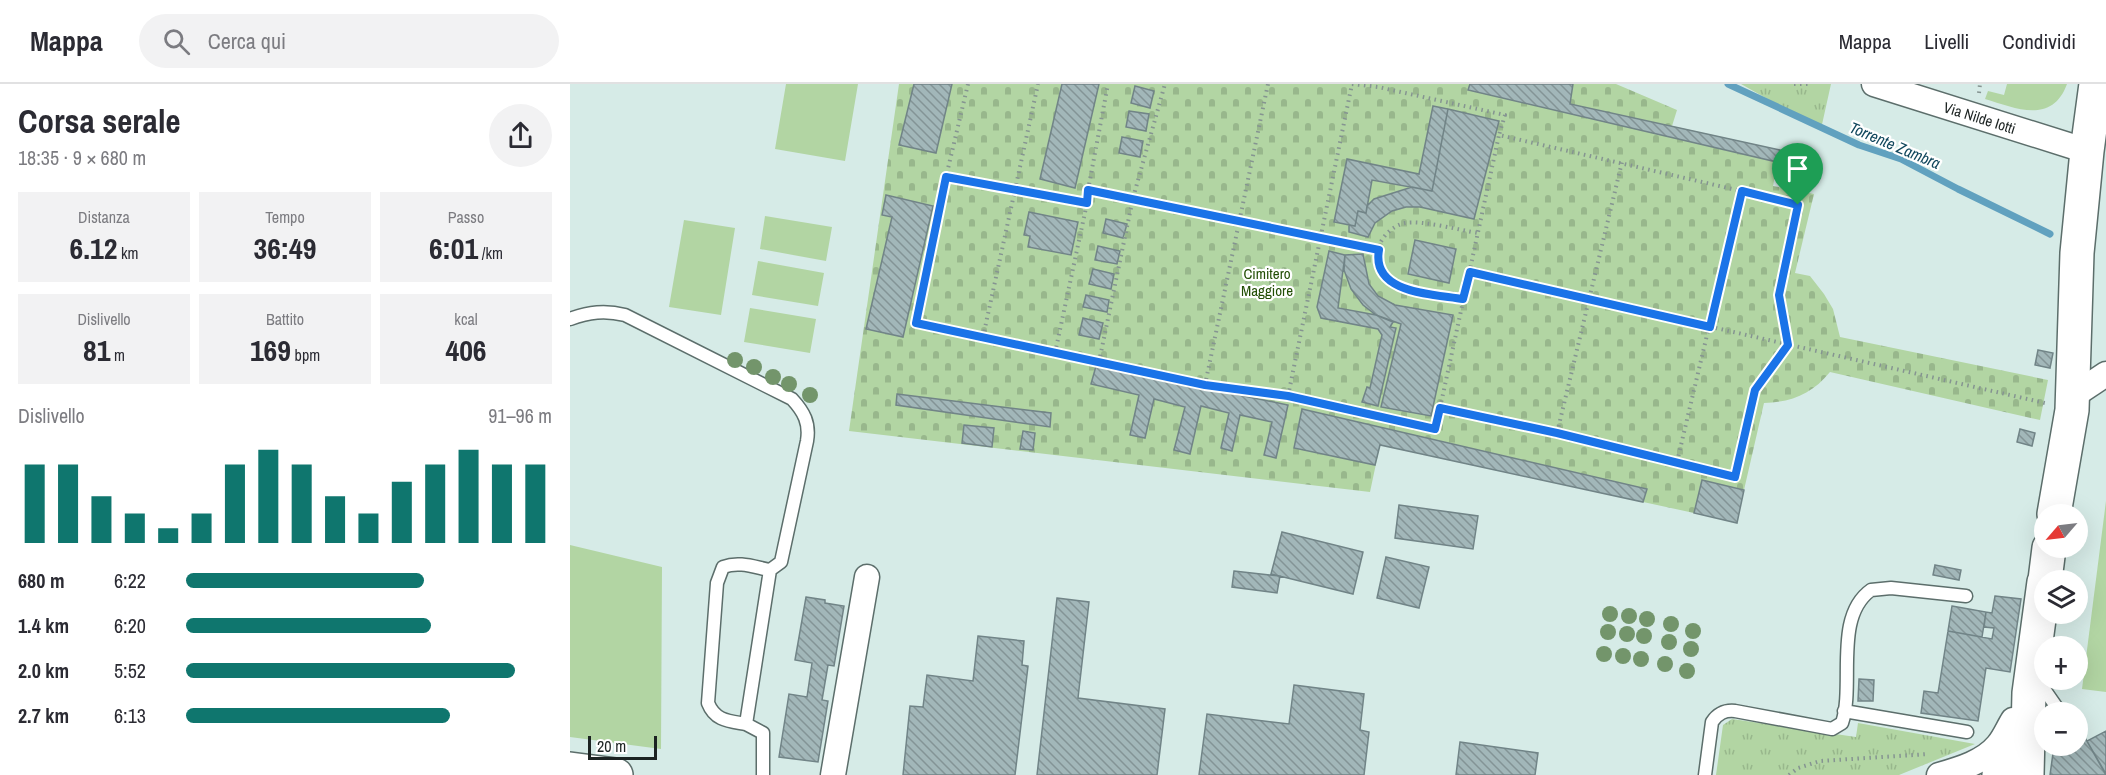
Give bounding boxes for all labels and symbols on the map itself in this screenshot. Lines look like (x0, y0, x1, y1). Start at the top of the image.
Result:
street label: Via Nilde Iotti (1941, 96, 2019, 138)
water label: Torrente Zambra (1846, 116, 1944, 174)
pin (1772, 143, 1823, 205)
park label: Cimitero Maggiore (1241, 263, 1293, 301)
north arrow (2034, 504, 2088, 558)
scale bar (588, 733, 657, 760)

